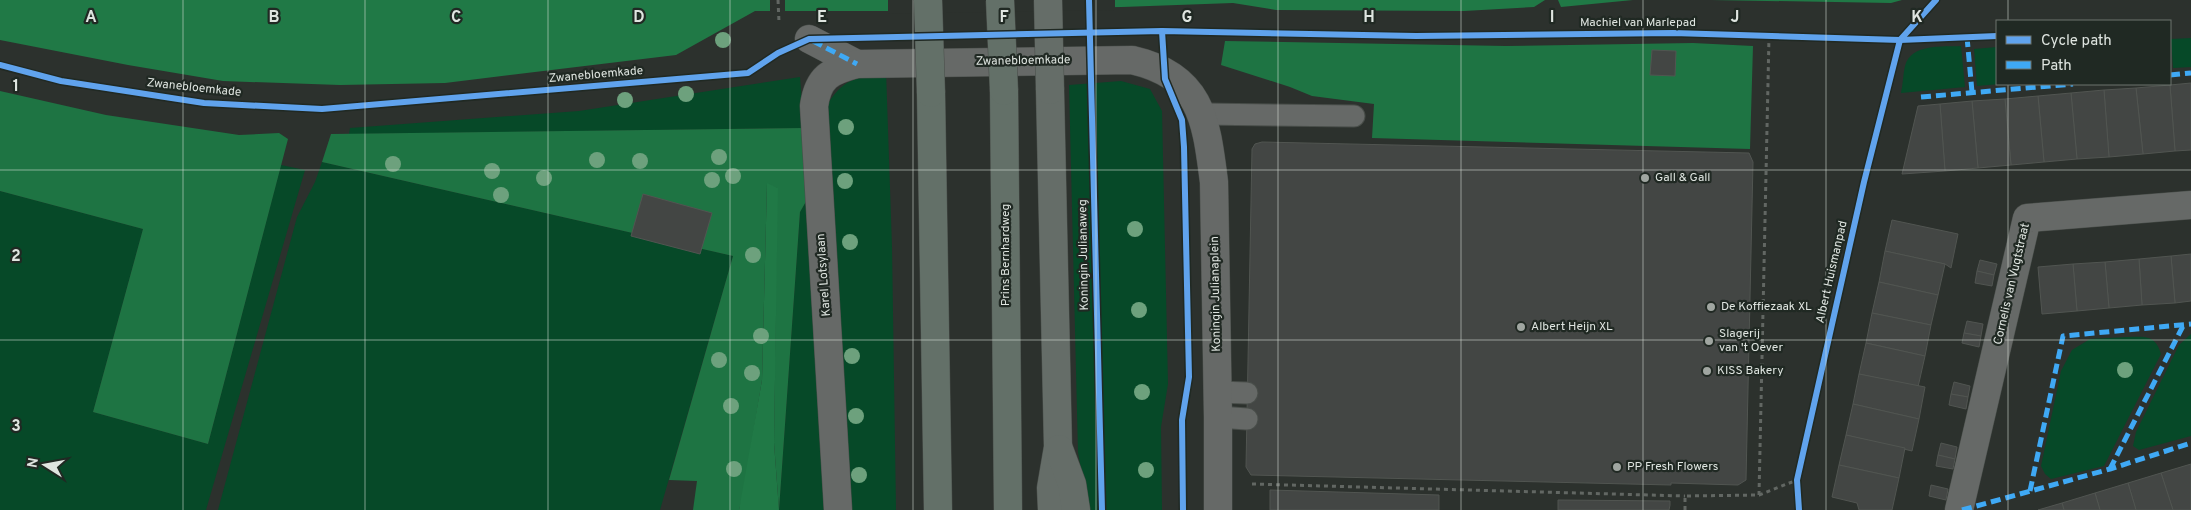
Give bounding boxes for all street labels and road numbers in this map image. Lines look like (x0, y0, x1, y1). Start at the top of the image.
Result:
street label: Machiel van Marlepad (1580, 15, 1696, 31)
street label: Zwanebloemkade (975, 52, 1071, 70)
street label: Zwanebloemkade (548, 63, 644, 87)
street label: Zwanebloemkade (146, 75, 242, 101)
street label: Koningin Julianaweg (1075, 199, 1093, 311)
street label: Prins Bernhardweg (998, 204, 1014, 306)
street label: Albert Huismanpad (1812, 219, 1852, 325)
street label: Cornelis van Vugtstraat (1990, 222, 2034, 346)
street label: Karel Lotsylaan (813, 233, 835, 317)
street label: Koningin Julianaplein (1207, 236, 1225, 352)

